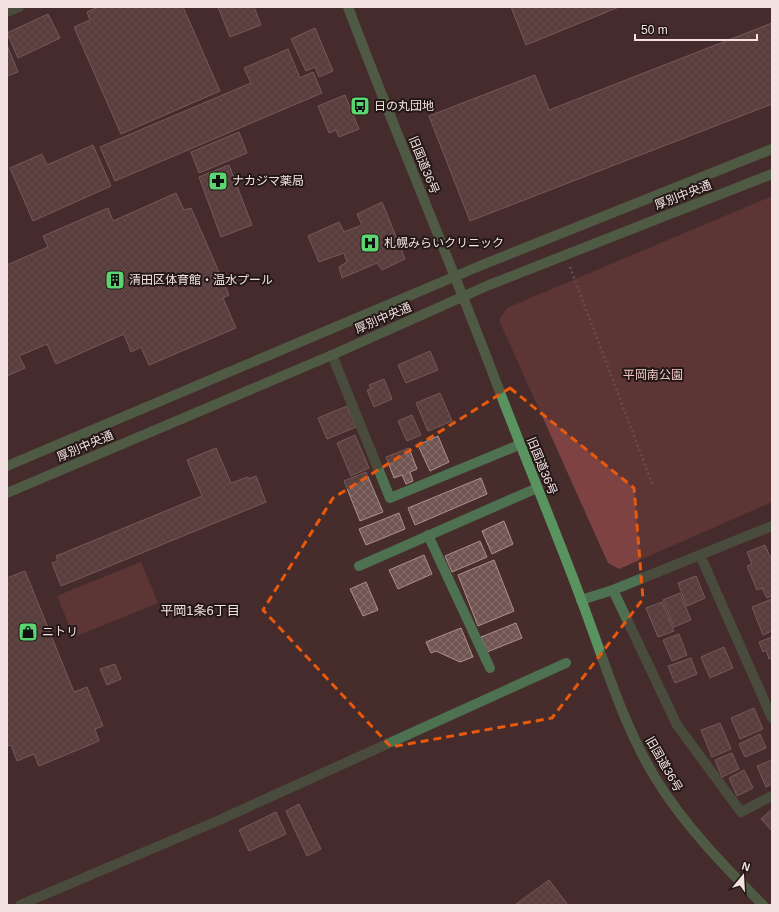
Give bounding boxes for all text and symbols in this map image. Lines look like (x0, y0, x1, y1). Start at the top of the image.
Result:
scale bar (635, 16, 757, 42)
text: 50 m (641, 23, 668, 37)
bus stop icon: 日の丸団地 (349, 95, 371, 117)
place label: 日の丸団地 (374, 99, 434, 113)
street label: 旧国道36号 (406, 134, 442, 196)
pharmacy icon: ナカジマ薬局 (207, 170, 229, 192)
place label: ナカジマ薬局 (232, 174, 304, 188)
street label: 厚別中央通 (652, 178, 714, 212)
hospital icon: 札幌みらいクリニック (359, 232, 381, 254)
place label: 札幌みらいクリニック (384, 236, 504, 250)
building icon: 清田区体育館・温水プール (104, 269, 126, 291)
place label: 清田区体育館・温水プール (129, 273, 273, 287)
street label: 厚別中央通 (353, 300, 413, 336)
park label: 平岡南公園 (623, 368, 683, 382)
street label: 厚別中央通 (55, 428, 115, 464)
street label: 旧国道36号 (524, 435, 560, 497)
district label: 平岡1条6丁目 (160, 603, 240, 618)
shop icon: ニトリ (17, 621, 39, 643)
place label: ニトリ (42, 625, 78, 639)
street label: 旧国道36号 (643, 734, 685, 794)
north arrow (723, 856, 763, 896)
text: N (740, 860, 752, 873)

